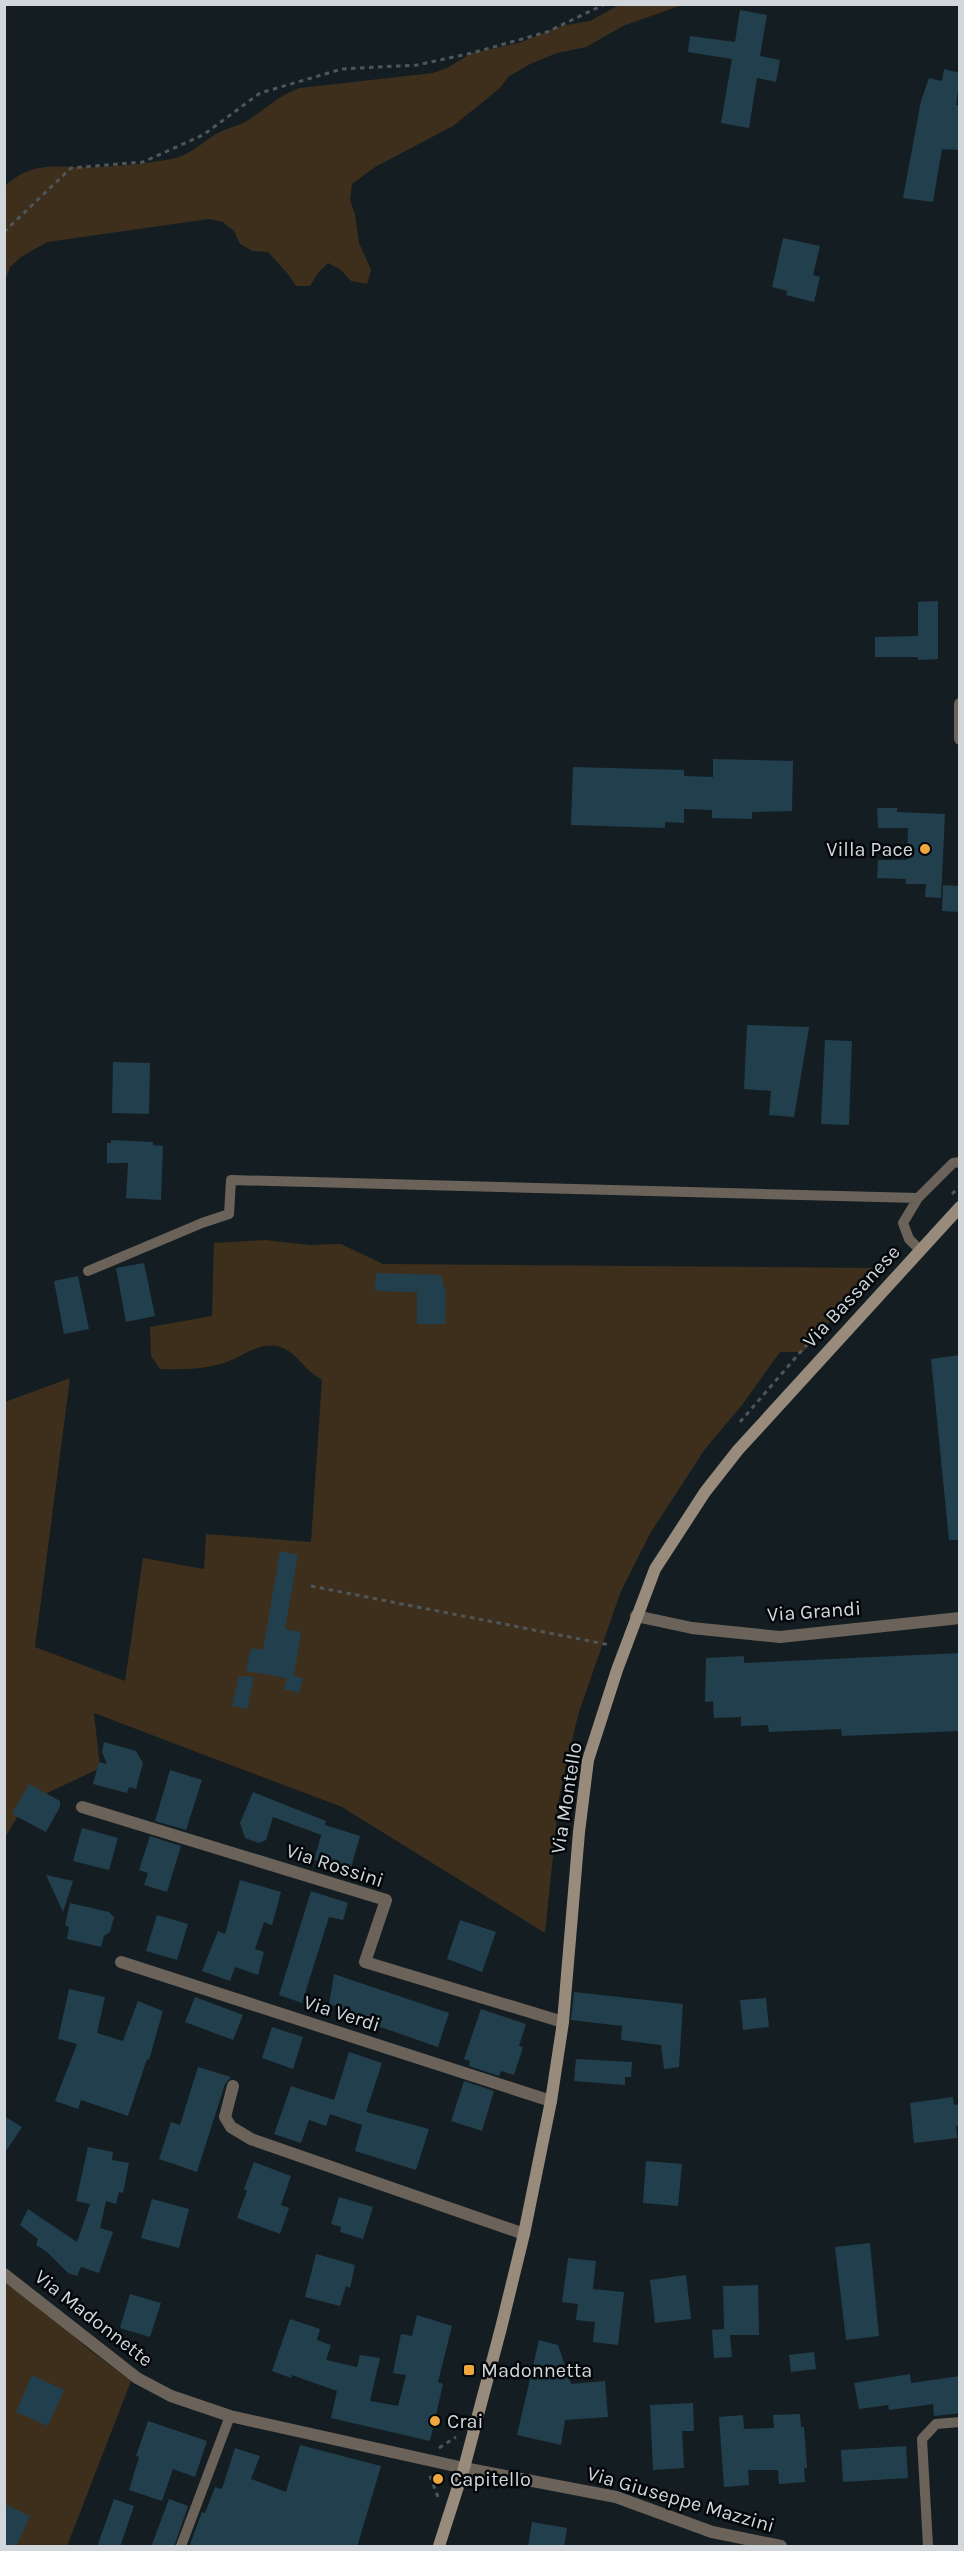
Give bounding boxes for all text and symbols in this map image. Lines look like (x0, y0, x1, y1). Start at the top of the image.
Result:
place label: Villa Pace (826, 838, 913, 861)
marker: Villa Pace (918, 842, 932, 856)
street label: Via Bassanese (798, 1240, 905, 1352)
street label: Via Grandi (766, 1597, 862, 1626)
street label: Via Montello (546, 1741, 587, 1856)
street label: Via Rossini (283, 1839, 387, 1892)
street label: Via Verdi (301, 1990, 383, 2037)
street label: Via Madonnette (30, 2265, 157, 2372)
place label: Madonnetta (481, 2359, 592, 2382)
marker: Madonnetta (462, 2363, 476, 2377)
place label: Crai (447, 2410, 483, 2433)
marker: Crai (428, 2414, 442, 2428)
street label: Via Giuseppe Mazzini (584, 2462, 777, 2537)
place label: Capitello (450, 2468, 531, 2491)
marker: Capitello (431, 2472, 445, 2486)

